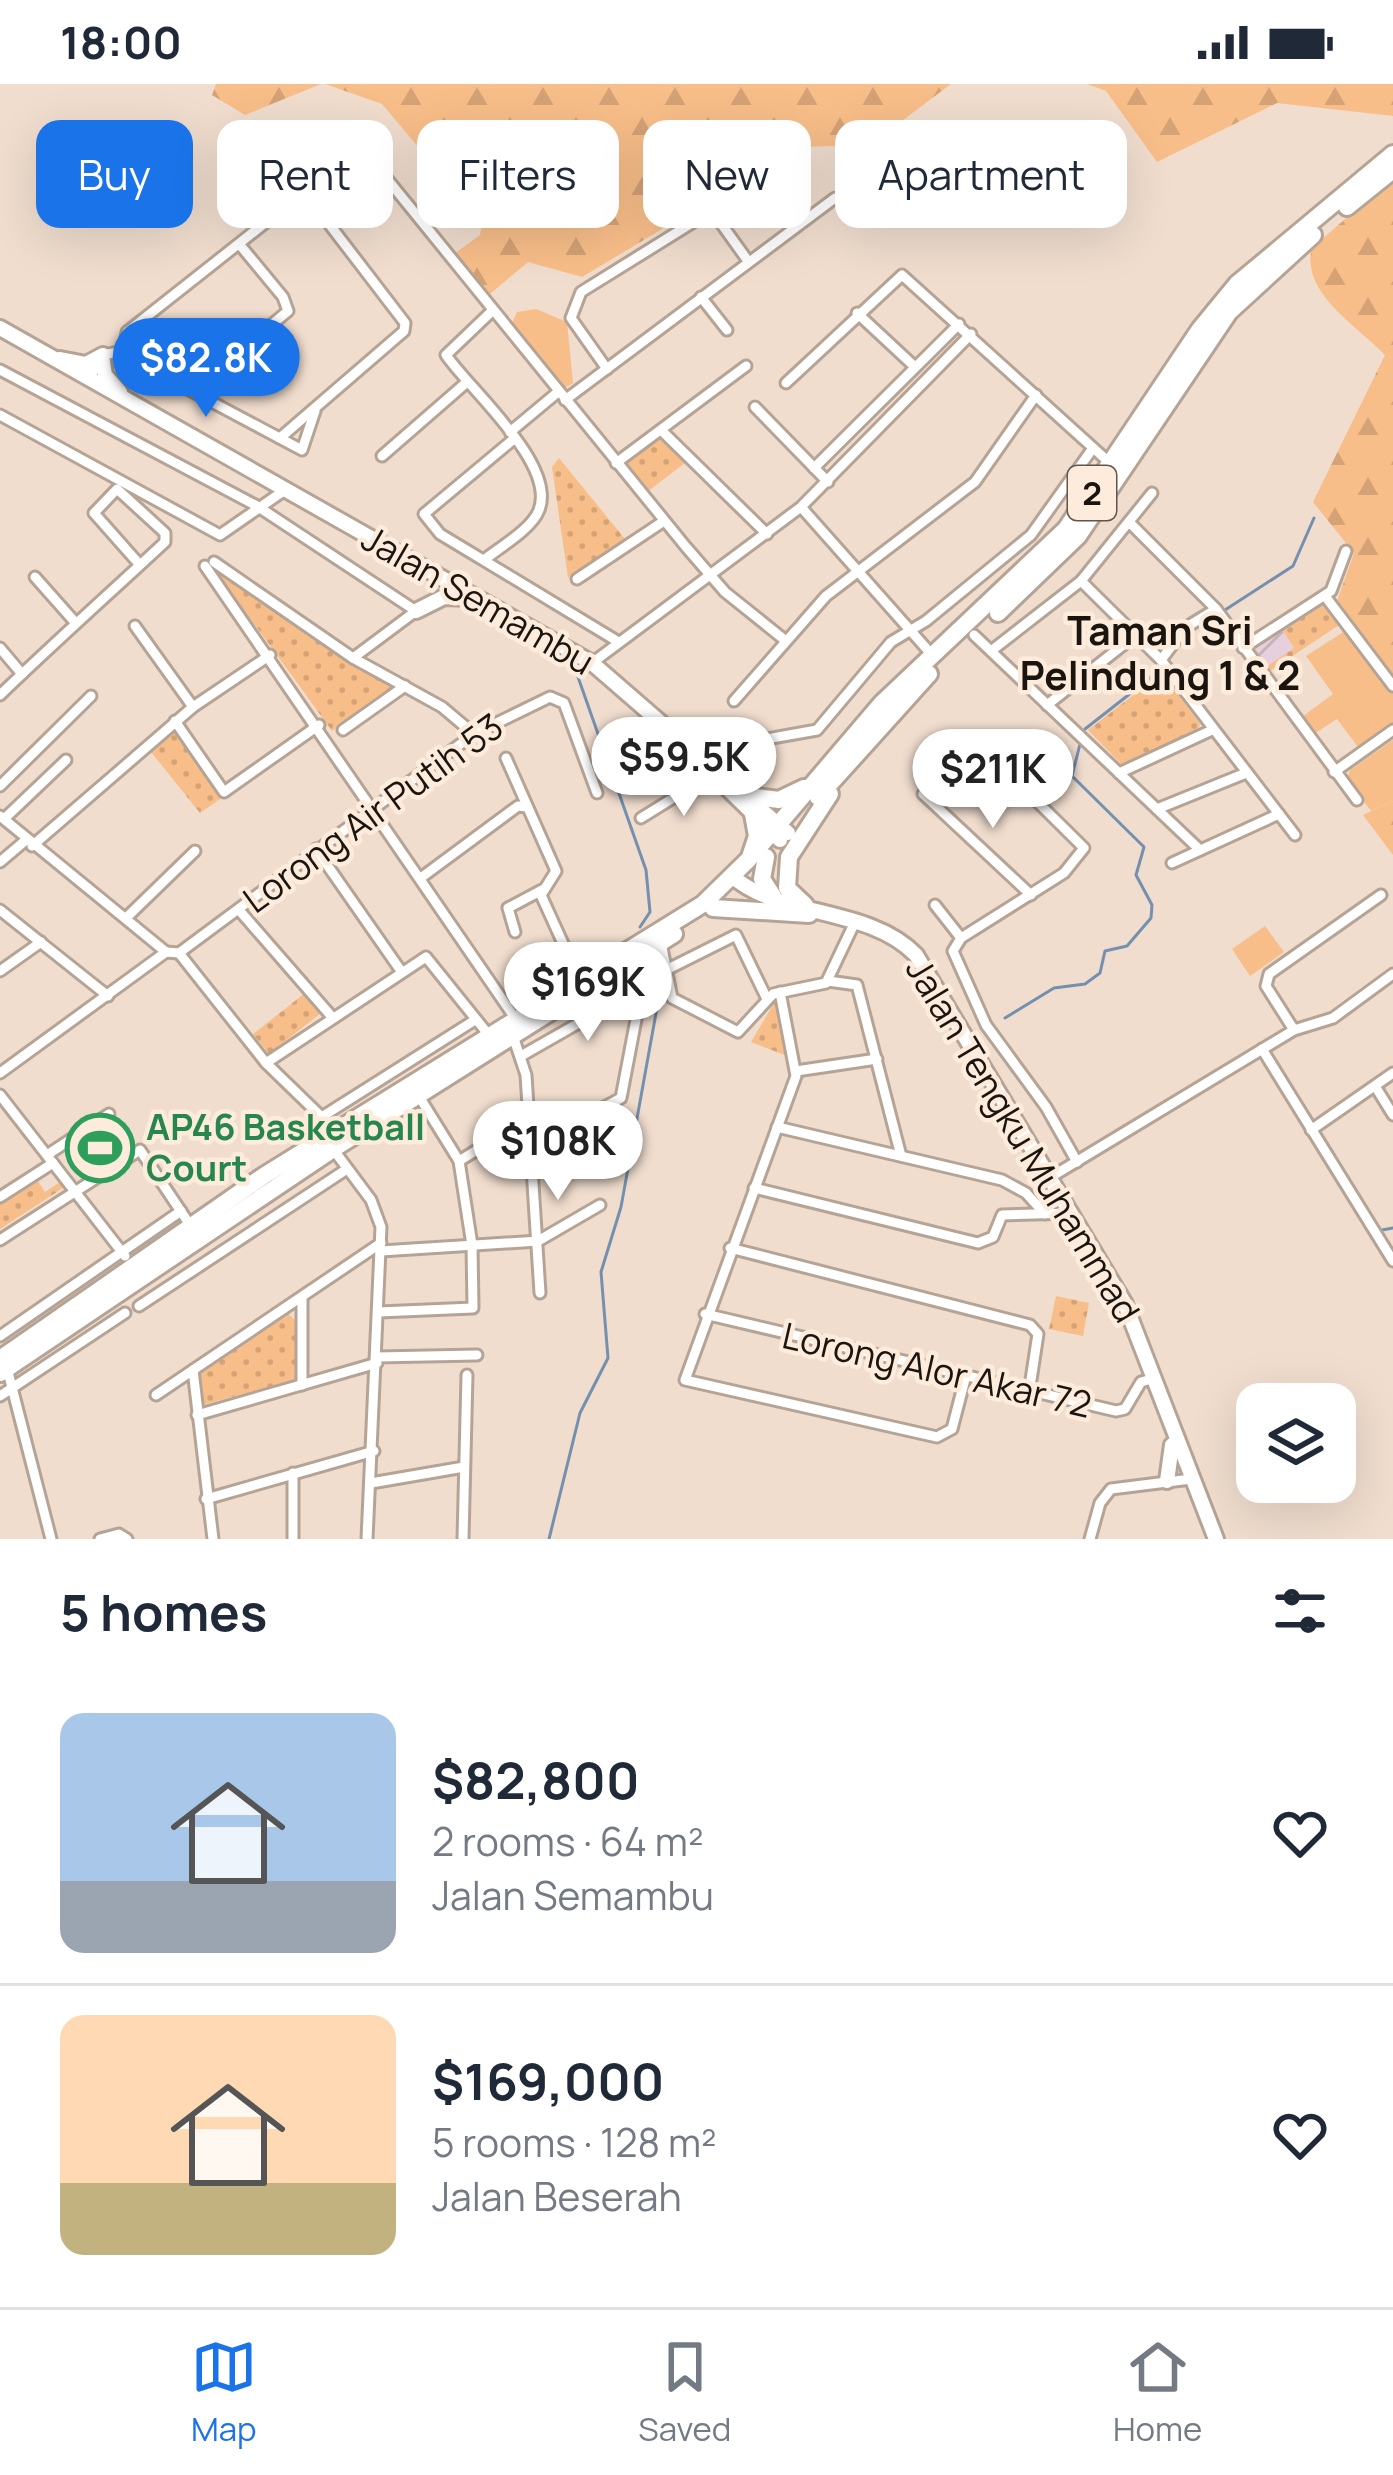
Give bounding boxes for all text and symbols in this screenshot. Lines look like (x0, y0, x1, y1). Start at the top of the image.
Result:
text: 18:00 (60, 11, 182, 73)
chip: Buy (36, 120, 193, 228)
chip: Rent (217, 120, 393, 228)
chip: Filters (417, 120, 619, 228)
chip: New (643, 120, 811, 228)
chip: Apartment (835, 120, 1127, 228)
pin: $82.8K (108, 318, 304, 420)
text: $82.8K (140, 330, 272, 384)
road number: 2 (1068, 466, 1116, 520)
street label: Jalan Semambu (353, 513, 603, 686)
district label: Taman Sri Pelindung 1 & 2 (1020, 603, 1300, 702)
street label: Lorong Air Putih 53 (233, 702, 513, 924)
pin: $59.5K (586, 717, 782, 819)
text: $59.5K (618, 729, 750, 783)
pin: $211K (909, 729, 1077, 831)
text: $211K (939, 741, 1047, 795)
pin: $169K (504, 942, 672, 1044)
street label: Jalan Tengku Muhammad (895, 948, 1152, 1331)
text: $169K (531, 954, 645, 1008)
pin: $108K (474, 1101, 642, 1203)
place label: AP46 Basketball Court (146, 1102, 425, 1192)
sports icon: AP46 Basketball Court (65, 1113, 135, 1183)
text: $108K (500, 1113, 616, 1167)
street label: Lorong Alor Akar 72 (778, 1310, 1096, 1429)
map controls (1236, 1383, 1356, 1503)
button: layers (1236, 1383, 1356, 1503)
text: 5 homes (60, 1577, 267, 1646)
icon: filters (1267, 1578, 1333, 1644)
text: $82,800 (432, 1745, 639, 1814)
icon: home (156, 1761, 300, 1905)
icon: heart (1267, 1800, 1333, 1866)
text: 2 rooms · 64 m² (432, 1814, 703, 1868)
text: Jalan Semambu (432, 1868, 714, 1922)
text: $169,000 (432, 2046, 664, 2115)
icon: home (156, 2063, 300, 2207)
icon: heart (1267, 2102, 1333, 2168)
text: 5 rooms · 128 m² (432, 2115, 717, 2169)
text: Jalan Beserah (432, 2169, 682, 2223)
tab: Map (191, 2334, 257, 2451)
tab: Saved (638, 2334, 731, 2451)
tab: Home (1113, 2334, 1202, 2451)

